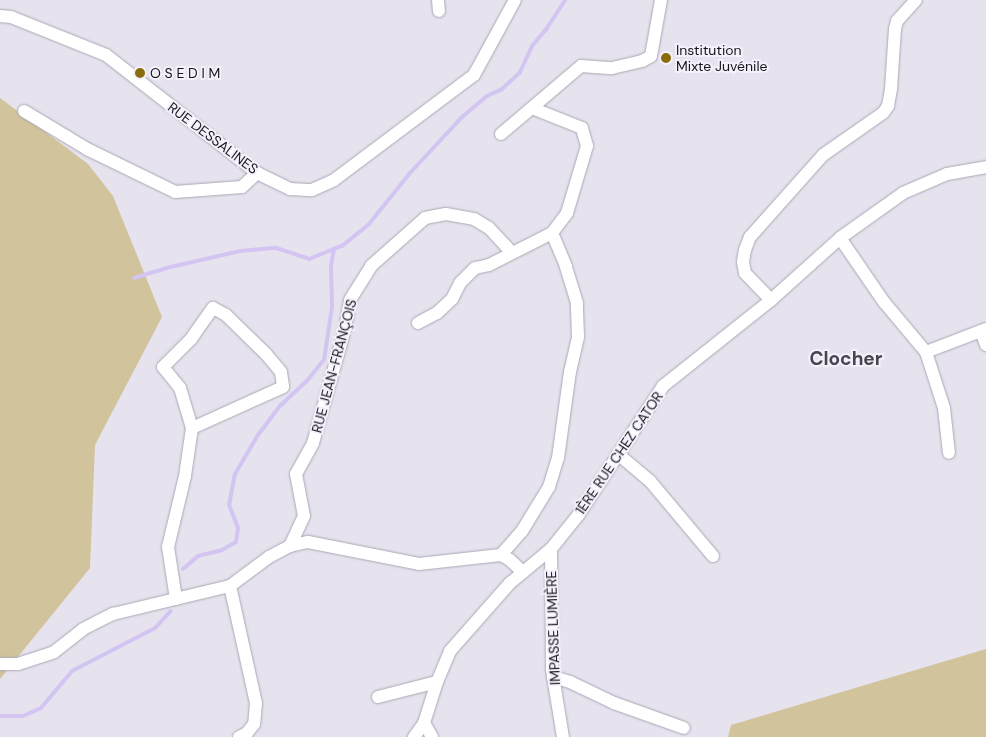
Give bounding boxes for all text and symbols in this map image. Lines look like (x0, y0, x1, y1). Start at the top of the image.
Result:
place label: Institution Mixte Juvénile (676, 42, 768, 74)
marker: Institution Mixte Juvénile (660, 52, 672, 64)
place label: O S E D I M (150, 65, 220, 81)
marker: O S E D I M (134, 67, 146, 79)
street label: RUE DESSALINES (165, 99, 261, 177)
street label: RUE JEAN-FRANÇOIS (308, 297, 360, 435)
district label: Clocher (809, 348, 883, 370)
street label: 1ÈRE RUE CHEZ CATOR (572, 388, 666, 518)
street label: IMPASSE LUMIÈRE (543, 571, 563, 685)

